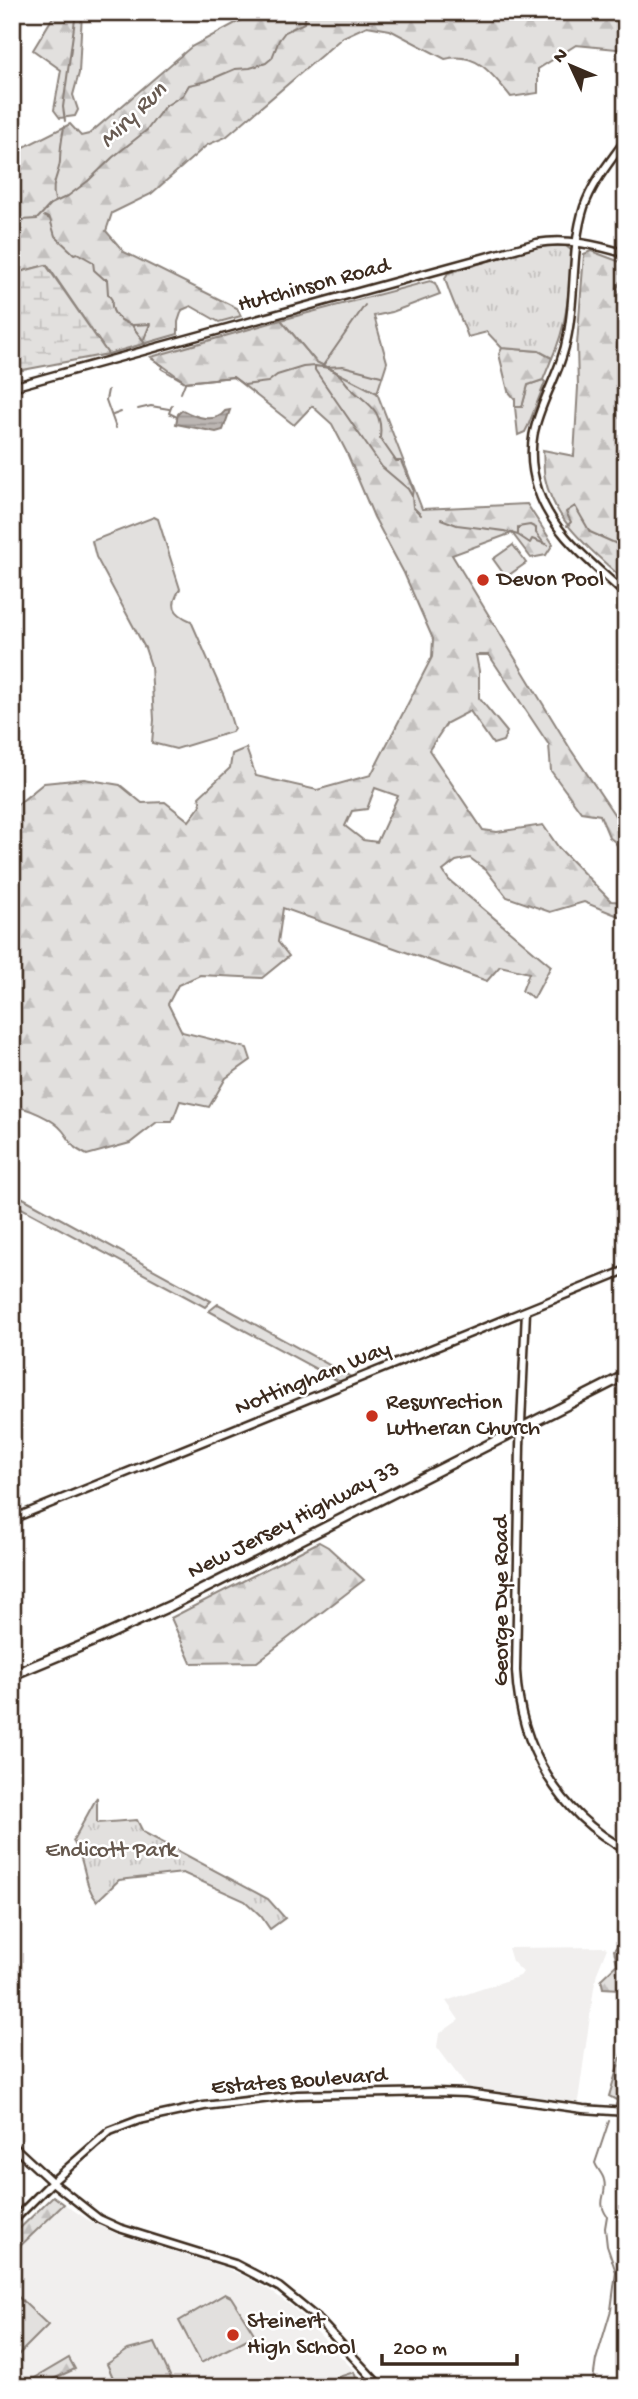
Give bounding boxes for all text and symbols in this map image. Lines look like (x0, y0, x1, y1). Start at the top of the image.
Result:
north arrow (536, 32, 606, 102)
text: N (549, 44, 574, 69)
water label: Miry Run (94, 76, 174, 155)
street label: Hutchinson Road (235, 252, 394, 319)
place label: Devon Pool (495, 567, 604, 594)
marker: Devon Pool (475, 572, 491, 588)
street label: Nottingham Way (231, 1336, 395, 1422)
place label: Resurrection Lutheran Church (386, 1390, 540, 1443)
marker: Resurrection Lutheran Church (364, 1408, 380, 1424)
street label: New Jersey Highway 33 (184, 1456, 404, 1586)
street label: George Dye Road (489, 1514, 516, 1686)
park label: Endicott Park (45, 1838, 180, 1865)
street label: Estates Boulevard (210, 2062, 389, 2102)
place label: Steinert High School (247, 2309, 356, 2362)
scale bar (382, 2322, 517, 2366)
marker: Steinert High School (225, 2327, 241, 2343)
text: 200 m (393, 2338, 447, 2363)

